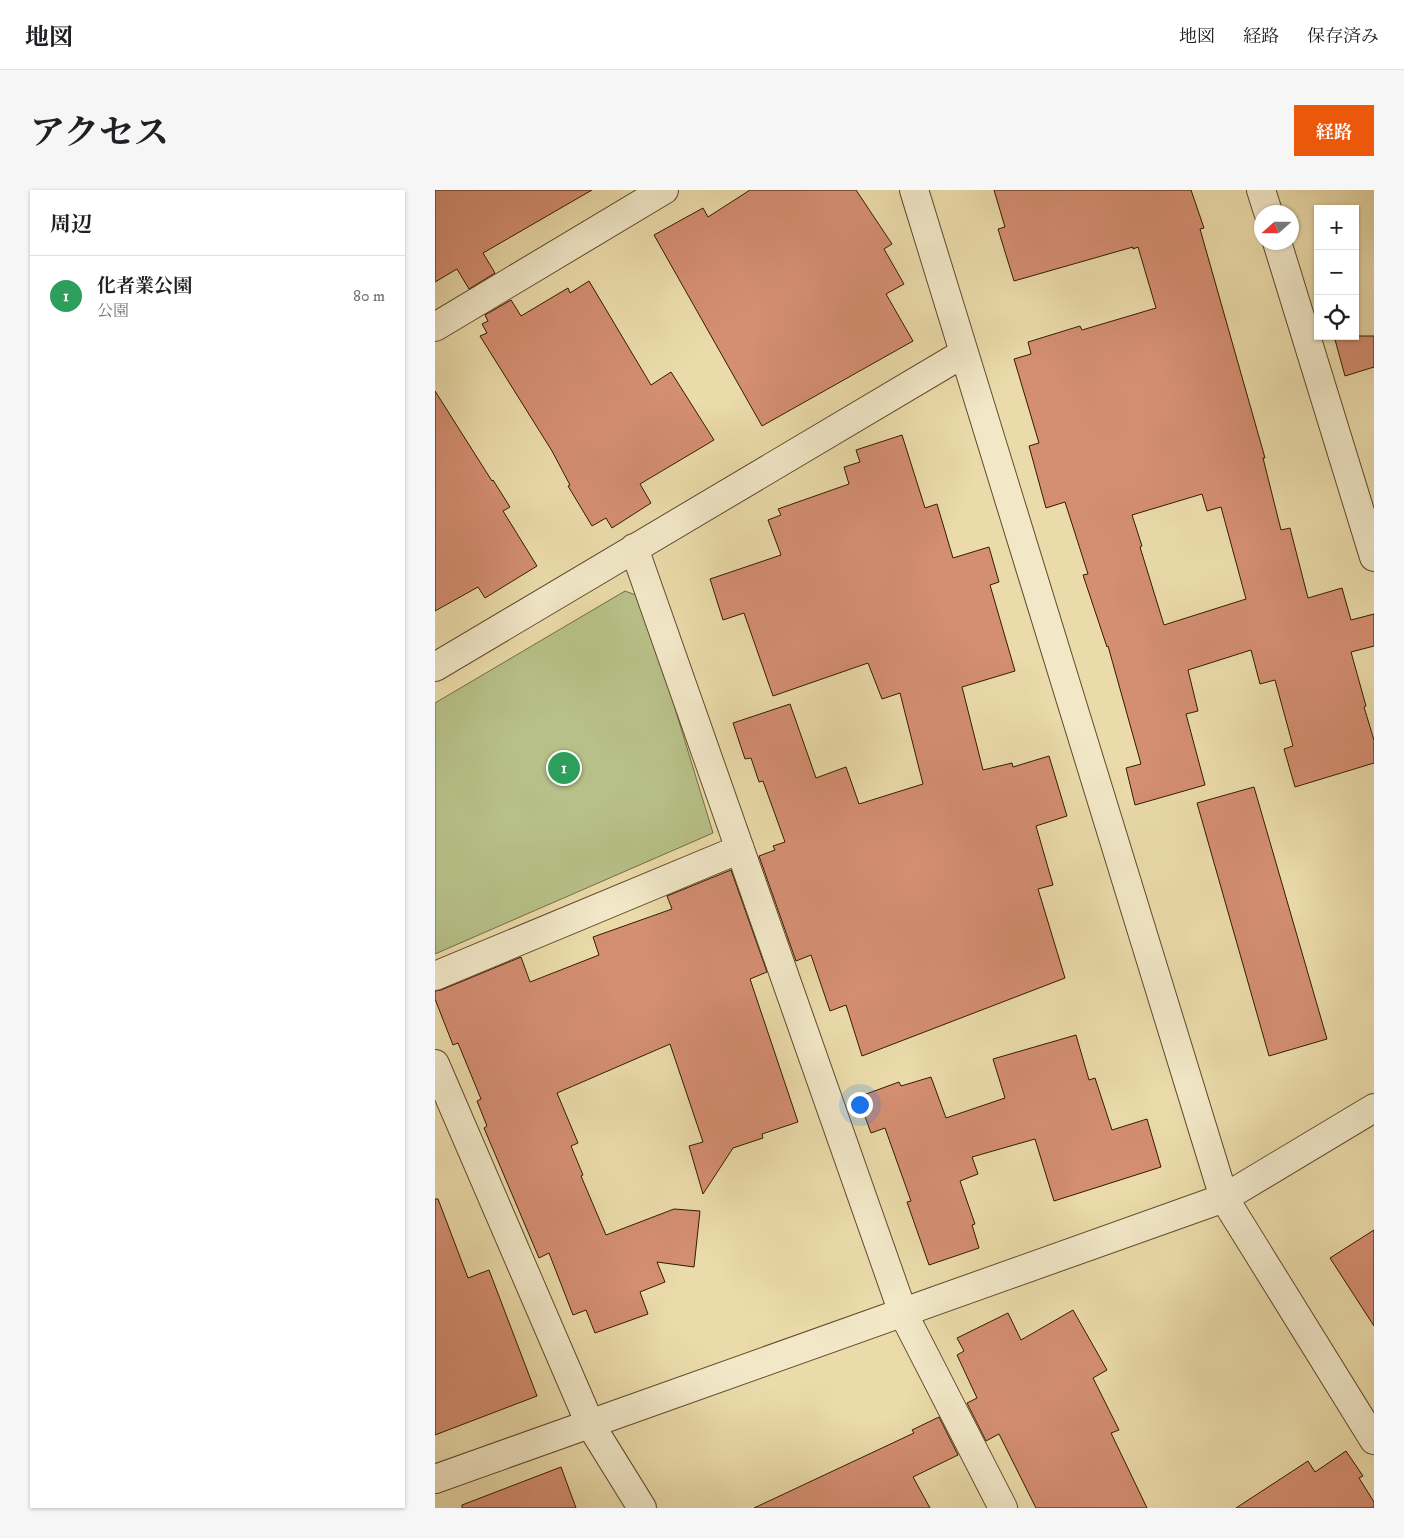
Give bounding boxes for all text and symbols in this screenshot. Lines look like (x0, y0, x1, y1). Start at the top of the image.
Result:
text: 地図 (25, 23, 73, 53)
text: 地図 (1179, 26, 1215, 48)
text: 経路 (1243, 26, 1279, 48)
text: 保存済み (1307, 26, 1379, 48)
button: 経路 (1294, 105, 1374, 156)
text: アクセス (30, 112, 169, 156)
north arrow (1254, 205, 1299, 250)
map controls (1314, 205, 1359, 340)
button: + (1314, 205, 1359, 250)
text: 周辺 (50, 212, 92, 238)
button: − (1314, 250, 1359, 295)
text: 化者業公園 (97, 275, 192, 298)
text: 1 (63, 286, 69, 306)
text: 80 m (353, 286, 385, 306)
button: locate (1314, 295, 1359, 340)
text: 公園 (97, 301, 129, 321)
pin: 1 (548, 749, 580, 787)
your location (847, 1092, 873, 1118)

